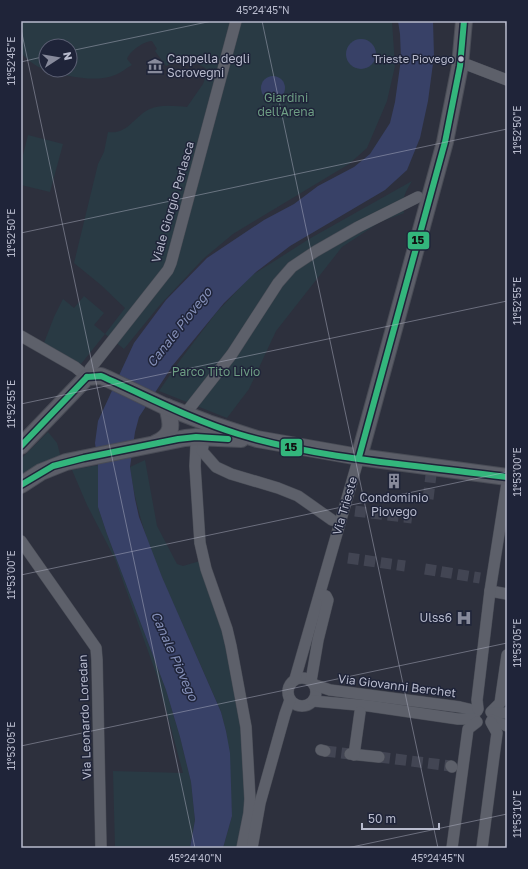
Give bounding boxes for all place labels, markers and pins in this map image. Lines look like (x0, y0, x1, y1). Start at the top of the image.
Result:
place label: Cappella degli Scrovegni (167, 51, 250, 80)
place label: Trieste Piovego (373, 52, 454, 65)
marker: Trieste Piovego (456, 54, 466, 64)
museum icon: Cappella degli Scrovegni (146, 57, 164, 75)
building icon: Condominio Piovego (385, 472, 403, 490)
place label: Condominio Piovego (360, 490, 428, 519)
hospital icon: Ulss6 (455, 609, 473, 627)
place label: Ulss6 (419, 610, 452, 625)

